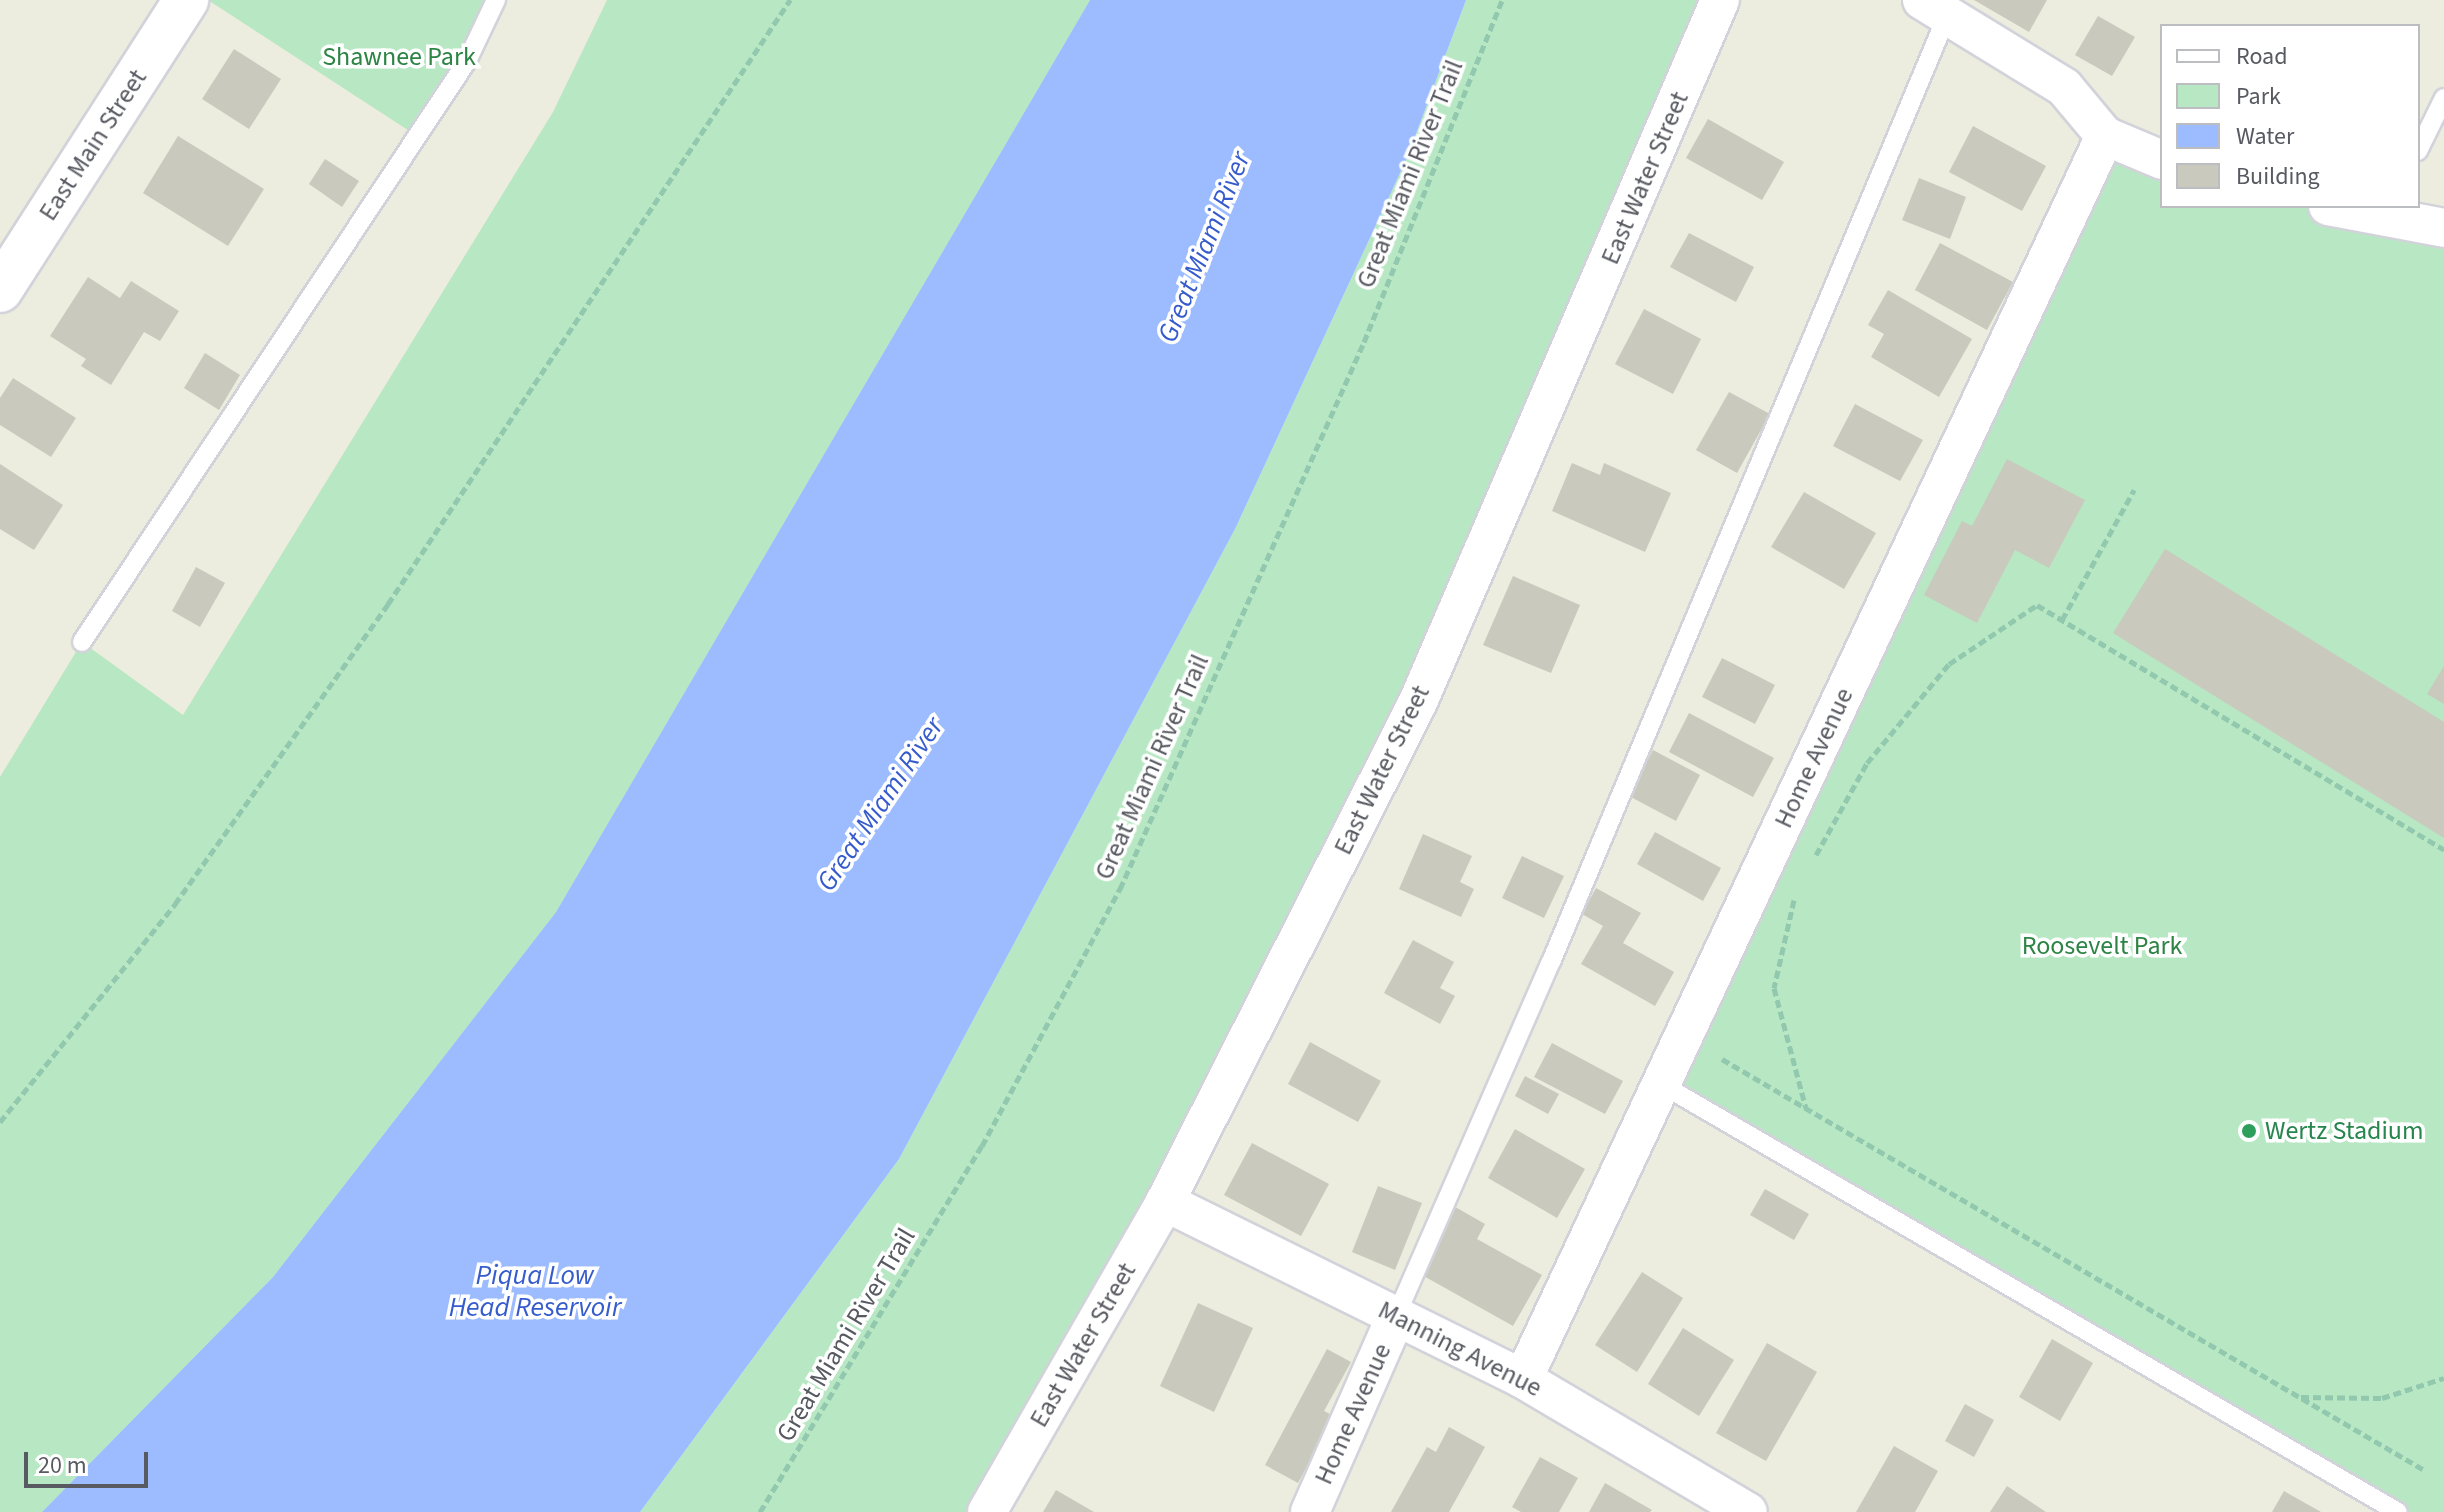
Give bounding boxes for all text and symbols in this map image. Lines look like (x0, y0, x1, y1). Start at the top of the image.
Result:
legend (2160, 24, 2420, 208)
text: Road (2236, 39, 2288, 74)
park label: Shawnee Park (322, 41, 476, 73)
street label: Great Miami River Trail (1350, 55, 1470, 293)
street label: East Main Street (32, 63, 154, 227)
text: Park (2236, 79, 2281, 114)
street label: East Water Street (1595, 87, 1695, 269)
text: Water (2236, 119, 2294, 154)
water label: Great Miami River (1150, 147, 1258, 347)
text: Building (2236, 159, 2320, 194)
street label: Great Miami River Trail (1088, 650, 1216, 884)
street label: East Water Street (1328, 680, 1436, 860)
street label: Home Avenue (1768, 683, 1860, 833)
water label: Great Miami River (809, 711, 951, 897)
park label: Roosevelt Park (2022, 930, 2182, 962)
place label: Wertz Stadium (2265, 1115, 2424, 1147)
marker: Wertz Stadium (2240, 1122, 2258, 1140)
street label: Great Miami River Trail (770, 1223, 922, 1447)
street label: East Water Street (1023, 1257, 1143, 1433)
water label: Piqua Low Head Reservoir (449, 1258, 621, 1324)
street label: Manning Avenue (1373, 1294, 1547, 1404)
street label: Home Avenue (1308, 1339, 1398, 1489)
scale bar (28, 1436, 152, 1486)
text: 20 m (38, 1448, 87, 1483)

